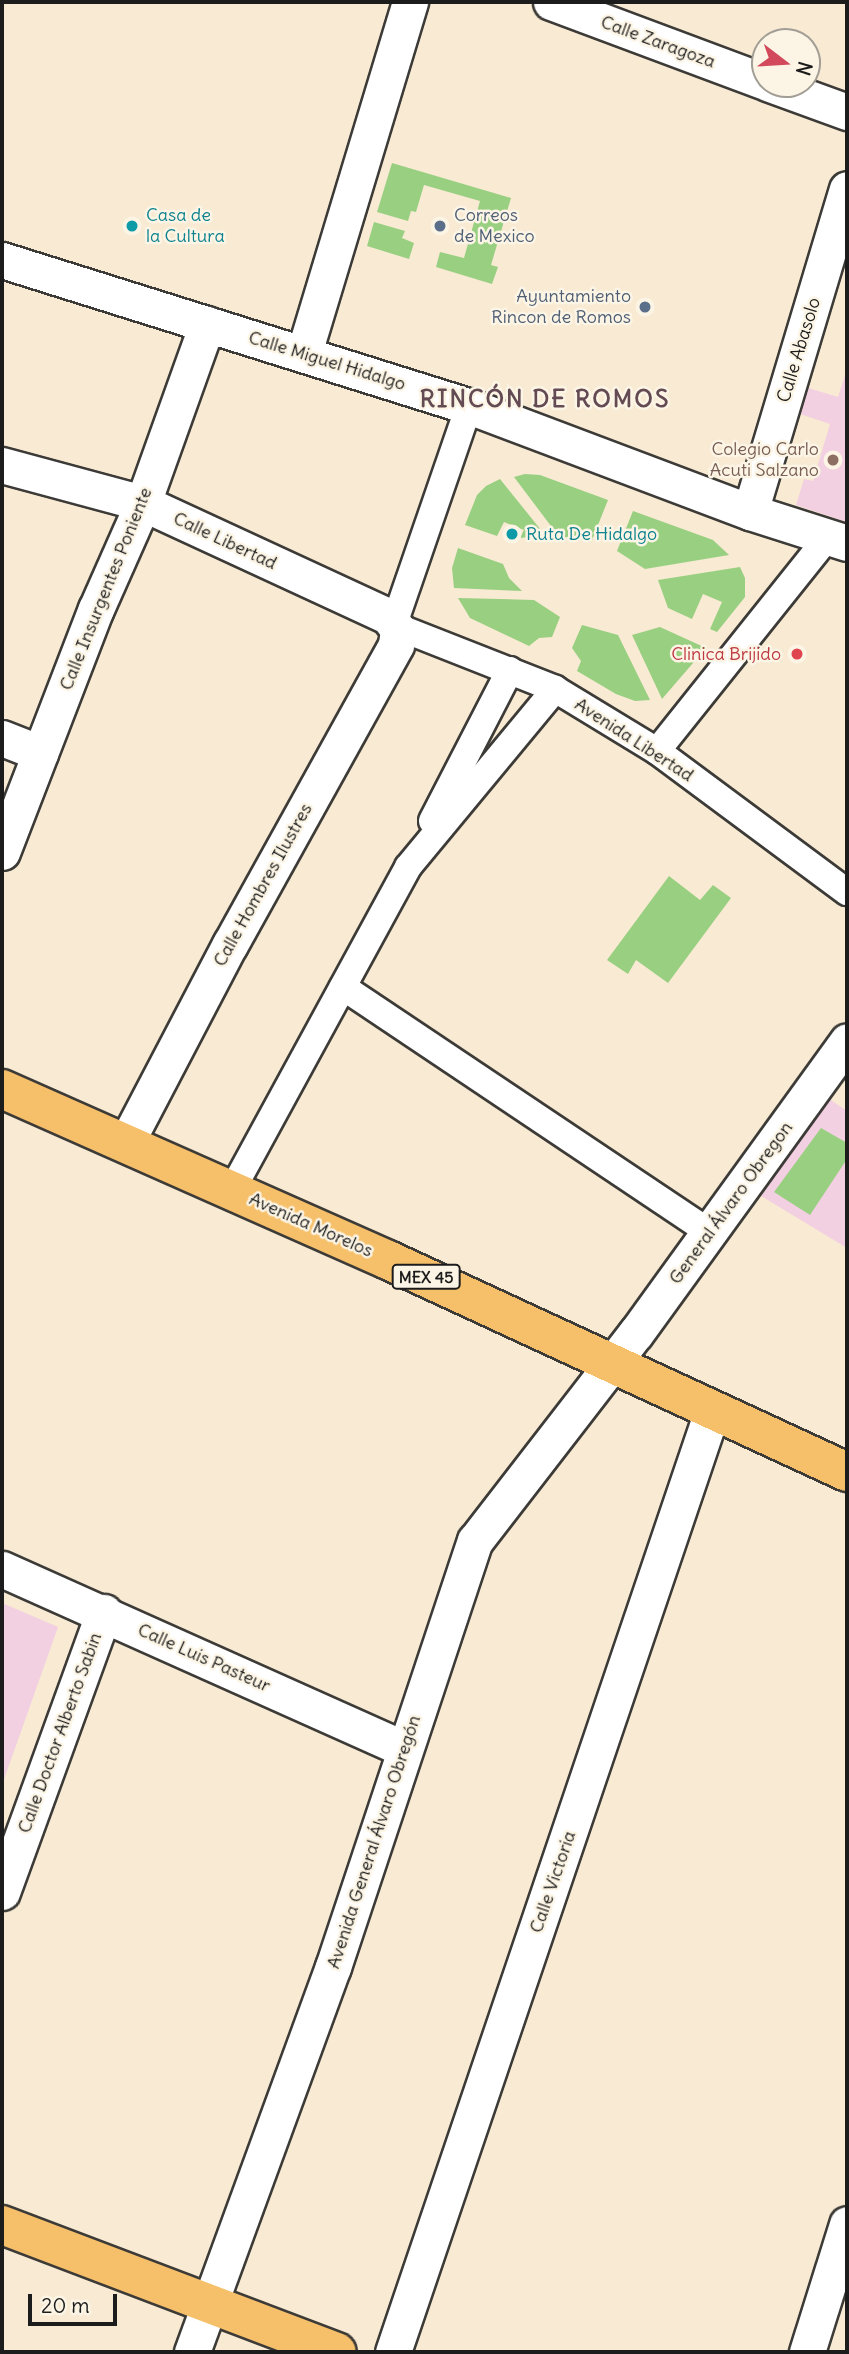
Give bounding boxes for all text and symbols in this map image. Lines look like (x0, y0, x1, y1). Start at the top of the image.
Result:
street label: Calle Zaragoza (598, 11, 718, 73)
north arrow (751, 28, 821, 98)
text: N (791, 59, 818, 78)
place label: Casa de la Cultura (146, 205, 225, 248)
place label: Correos de Mexico (454, 205, 535, 248)
marker: Casa de la Cultura (124, 218, 140, 234)
marker: Correos de Mexico (432, 218, 448, 234)
place label: Ayuntamiento Rincon de Romos (491, 286, 631, 328)
street label: Calle Abasolo (773, 295, 825, 405)
marker: Ayuntamiento Rincon de Romos (637, 299, 653, 315)
street label: Calle Miguel Hidalgo (246, 327, 408, 395)
district label: RINCÓN DE ROMOS (422, 385, 668, 413)
place label: Colegio Carlo Acuti Salzano (710, 439, 819, 482)
marker: Colegio Carlo Acuti Salzano (825, 452, 841, 468)
street label: Calle Insurgentes Poniente (55, 485, 157, 693)
street label: Calle Libertad (170, 508, 280, 574)
place label: Ruta De Hidalgo (526, 523, 657, 545)
marker: Ruta De Hidalgo (504, 526, 520, 542)
place label: Clinica Brijido (671, 643, 781, 665)
marker: Clinica Brijido (787, 644, 807, 664)
street label: Avenida Libertad (571, 694, 697, 786)
street label: Calle Hombres Ilustres (209, 800, 317, 970)
street label: General Álvaro Obregon (665, 1118, 797, 1288)
street label: Avenida Morelos (246, 1188, 376, 1262)
road number: MEX 45 (391, 1264, 461, 1289)
street label: Calle Luis Pasteur (134, 1619, 274, 1697)
street label: Calle Doctor Alberto Sabin (14, 1630, 106, 1836)
street label: Avenida General Álvaro Obregón (323, 1713, 425, 1971)
street label: Calle Victoria (525, 1828, 581, 1936)
scale bar (32, 2280, 121, 2324)
text: 20 m (41, 2292, 90, 2319)

